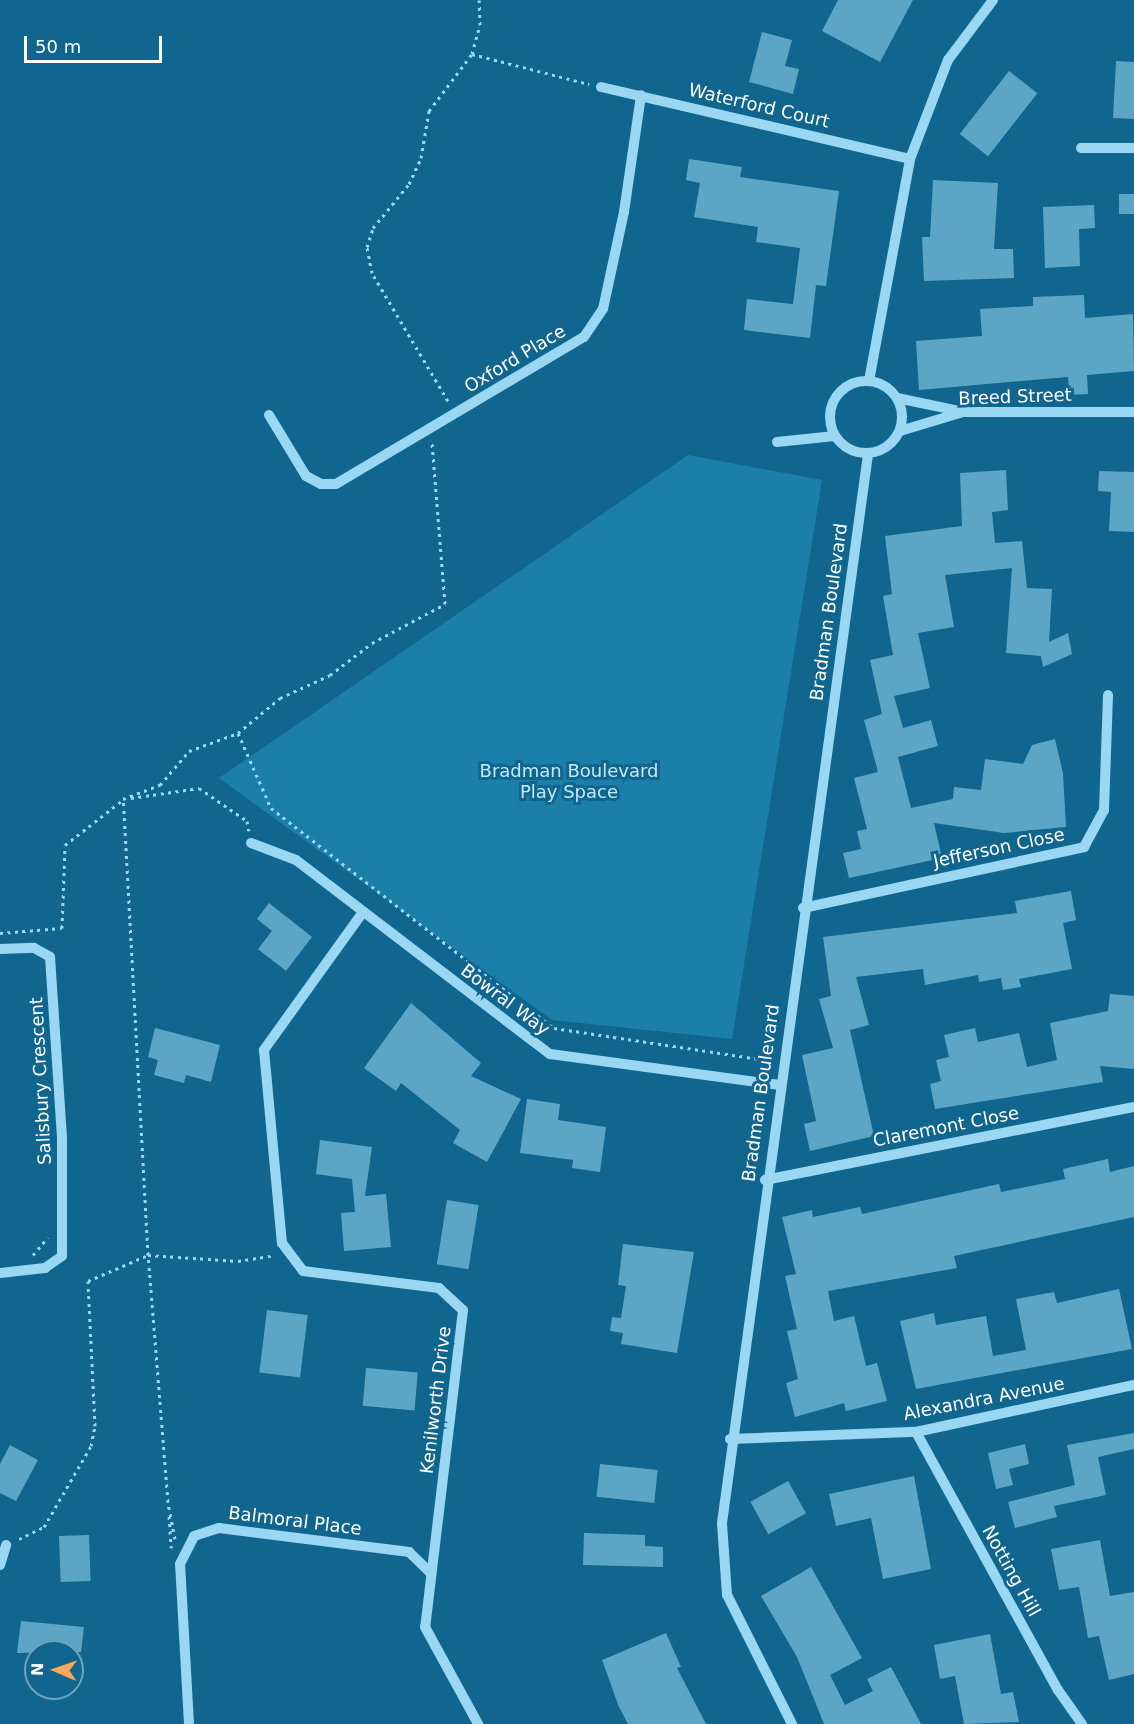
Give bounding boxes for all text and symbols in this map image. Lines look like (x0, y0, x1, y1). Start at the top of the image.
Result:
scale bar (27, 24, 165, 62)
text: 50 m (35, 36, 81, 57)
street label: Waterford Court (686, 79, 832, 133)
street label: Oxford Place (460, 320, 570, 398)
street label: Breed Street (958, 384, 1072, 410)
street label: Bradman Boulevard (806, 522, 852, 702)
park label: Bradman Boulevard Play Space (480, 761, 658, 804)
street label: Jefferson Close (931, 824, 1067, 872)
street label: Bowral Way (456, 960, 554, 1040)
street label: Salisbury Crescent (26, 997, 56, 1165)
street label: Bradman Boulevard (738, 1003, 784, 1183)
street label: Claremont Close (871, 1102, 1021, 1152)
street label: Kenilworth Drive (416, 1325, 456, 1475)
street label: Alexandra Avenue (902, 1373, 1066, 1425)
street label: Balmoral Place (227, 1502, 363, 1540)
street label: Notting Hill (977, 1522, 1045, 1620)
north arrow (24, 1640, 84, 1700)
text: N (28, 1662, 47, 1676)

